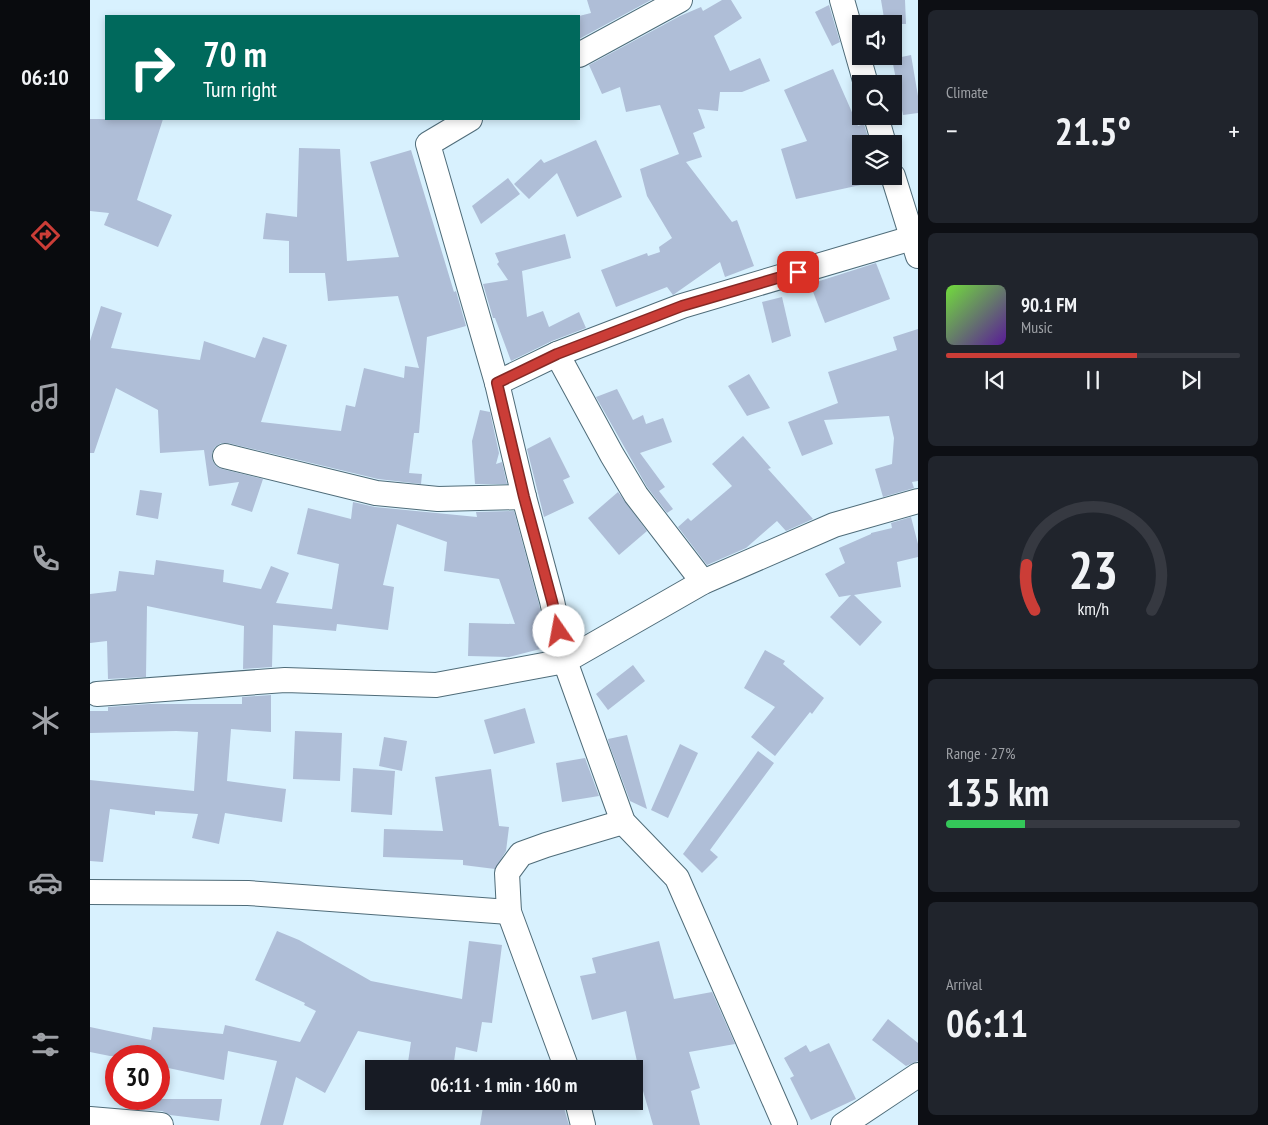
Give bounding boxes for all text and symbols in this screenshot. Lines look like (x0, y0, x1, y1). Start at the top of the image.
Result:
map controls (852, 15, 902, 185)
button: sound (852, 15, 902, 65)
text: 70 m (203, 31, 267, 77)
icon: right (120, 35, 185, 100)
text: 06:10 (21, 63, 69, 91)
text: Turn right (203, 75, 277, 103)
button: search (852, 75, 902, 125)
text: Climate (946, 82, 988, 102)
text: 21.5° (1055, 106, 1131, 155)
text: − (946, 112, 958, 149)
text: + (1228, 112, 1240, 149)
button: layers (852, 135, 902, 185)
icon: directions (28, 218, 63, 253)
pin (777, 251, 819, 293)
icon: arrive (784, 258, 812, 286)
text: 90.1 FM (1021, 293, 1077, 317)
text: Music (1021, 317, 1053, 337)
icon: previous (981, 366, 1009, 394)
icon: pause (1079, 366, 1107, 394)
icon: next (1177, 366, 1205, 394)
icon: music (28, 380, 63, 415)
text: 23 (1068, 536, 1118, 603)
icon: phone (28, 541, 63, 576)
text: km/h (1077, 597, 1109, 620)
position arrow (532, 604, 584, 656)
icon: climate (28, 703, 63, 738)
text: Range · 27% (946, 743, 1015, 763)
text: 135 km (946, 767, 1049, 816)
icon: car (28, 865, 63, 900)
text: Arrival (946, 974, 982, 994)
text: 06:11 (946, 998, 1028, 1047)
icon: filters (28, 1027, 63, 1062)
speed limit sign: 30 (105, 1045, 170, 1110)
text: 06:11 · 1 min · 160 m (431, 1073, 577, 1097)

